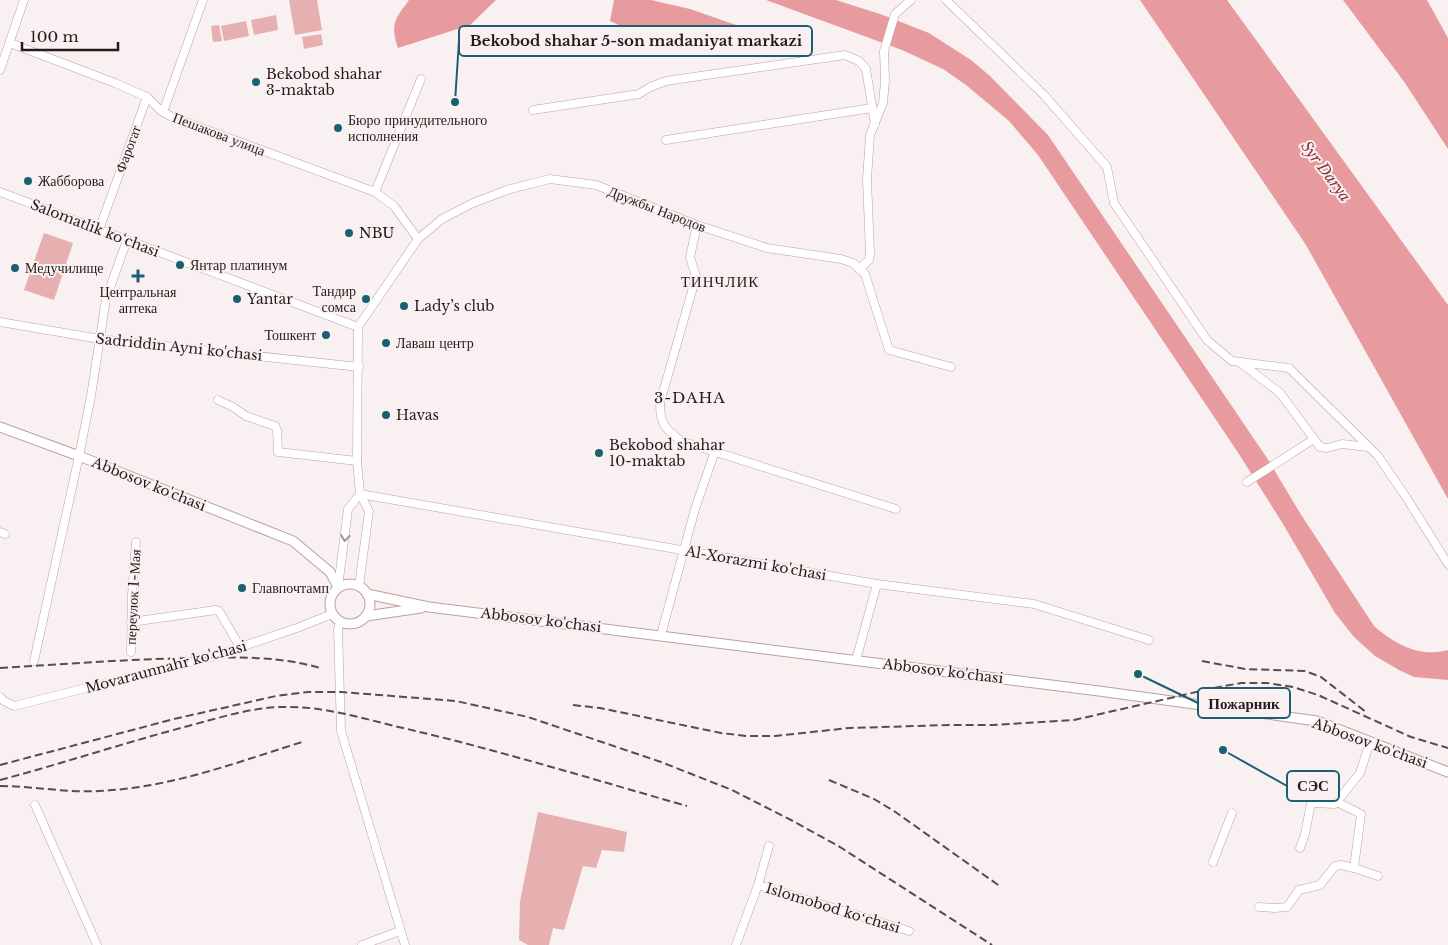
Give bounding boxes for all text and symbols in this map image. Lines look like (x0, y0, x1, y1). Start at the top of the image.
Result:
scale bar (22, 20, 119, 52)
callout: Bekobod shahar 5-son madaniyat markazi (459, 26, 812, 56)
text: 100 m (30, 27, 79, 46)
text: Bekobod shahar 5-son madaniyat markazi (470, 31, 803, 50)
place label: Bekobod shahar 3-maktab (266, 65, 382, 99)
marker: Bekobod shahar 3-maktab (250, 76, 262, 88)
street label: Пешакова улица (170, 108, 269, 160)
place label: Бюро принудительного исполнения (348, 111, 487, 145)
marker: Бюро принудительного исполнения (332, 122, 344, 134)
street label: Фарогат (111, 123, 145, 175)
water label: Syr Darya (1297, 137, 1355, 205)
place label: Жабборова (38, 172, 105, 190)
marker: Жабборова (22, 175, 34, 187)
street label: Дружбы Народов (605, 182, 709, 236)
street label: Salomatlik ko‘chasi (28, 195, 162, 261)
place label: NBU (359, 224, 394, 242)
marker: NBU (343, 227, 355, 239)
place label: Янтар платинум (190, 256, 288, 274)
place label: Медучилище (25, 259, 103, 277)
marker: Янтар платинум (174, 259, 186, 271)
marker: Медучилище (9, 262, 21, 274)
marker: Центральная аптека (132, 270, 144, 282)
district label: ТИНЧЛИК (681, 272, 759, 291)
place label: Тандир сомса (312, 282, 357, 316)
place label: Центральная аптека (100, 283, 177, 317)
place label: Yantar (246, 290, 293, 308)
marker: Yantar (231, 293, 243, 305)
marker: Тандир сомса (360, 293, 372, 305)
place label: Lady’s club (414, 297, 495, 315)
marker: Lady’s club (398, 300, 410, 312)
place label: Тошкент (264, 326, 316, 344)
street label: Sadriddin Ayni ko'chasi (95, 329, 263, 365)
marker: Тошкент (320, 329, 332, 341)
place label: Лаваш центр (396, 334, 474, 352)
marker: Лаваш центр (380, 337, 392, 349)
district label: 3-DAHA (654, 388, 726, 407)
place label: Havas (396, 406, 439, 424)
marker: Havas (380, 409, 392, 421)
place label: Bekobod shahar 10-maktab (609, 436, 725, 470)
marker: Bekobod shahar 10-maktab (593, 447, 605, 459)
street label: Abbosov ko'chasi (88, 453, 209, 515)
one-way arrow (340, 534, 351, 542)
street label: Al-Xorazmi ko'chasi (683, 542, 828, 584)
street label: переулок 1-Мая (122, 548, 145, 645)
place label: Главпочтамп (252, 579, 329, 597)
marker: Главпочтамп (236, 582, 248, 594)
street label: Abbosov ko'chasi (479, 604, 603, 636)
street label: Movaraunnahr ko'chasi (83, 637, 249, 697)
street label: Abbosov ko'chasi (881, 655, 1005, 687)
callout: Пожарник (1198, 688, 1290, 718)
text: Пожарник (1208, 694, 1280, 713)
street label: Abbosov ko'chasi (1309, 713, 1430, 772)
callout: СЭС (1287, 771, 1339, 801)
text: СЭС (1297, 776, 1329, 795)
street label: Islomobod koʻchasi (764, 879, 903, 937)

